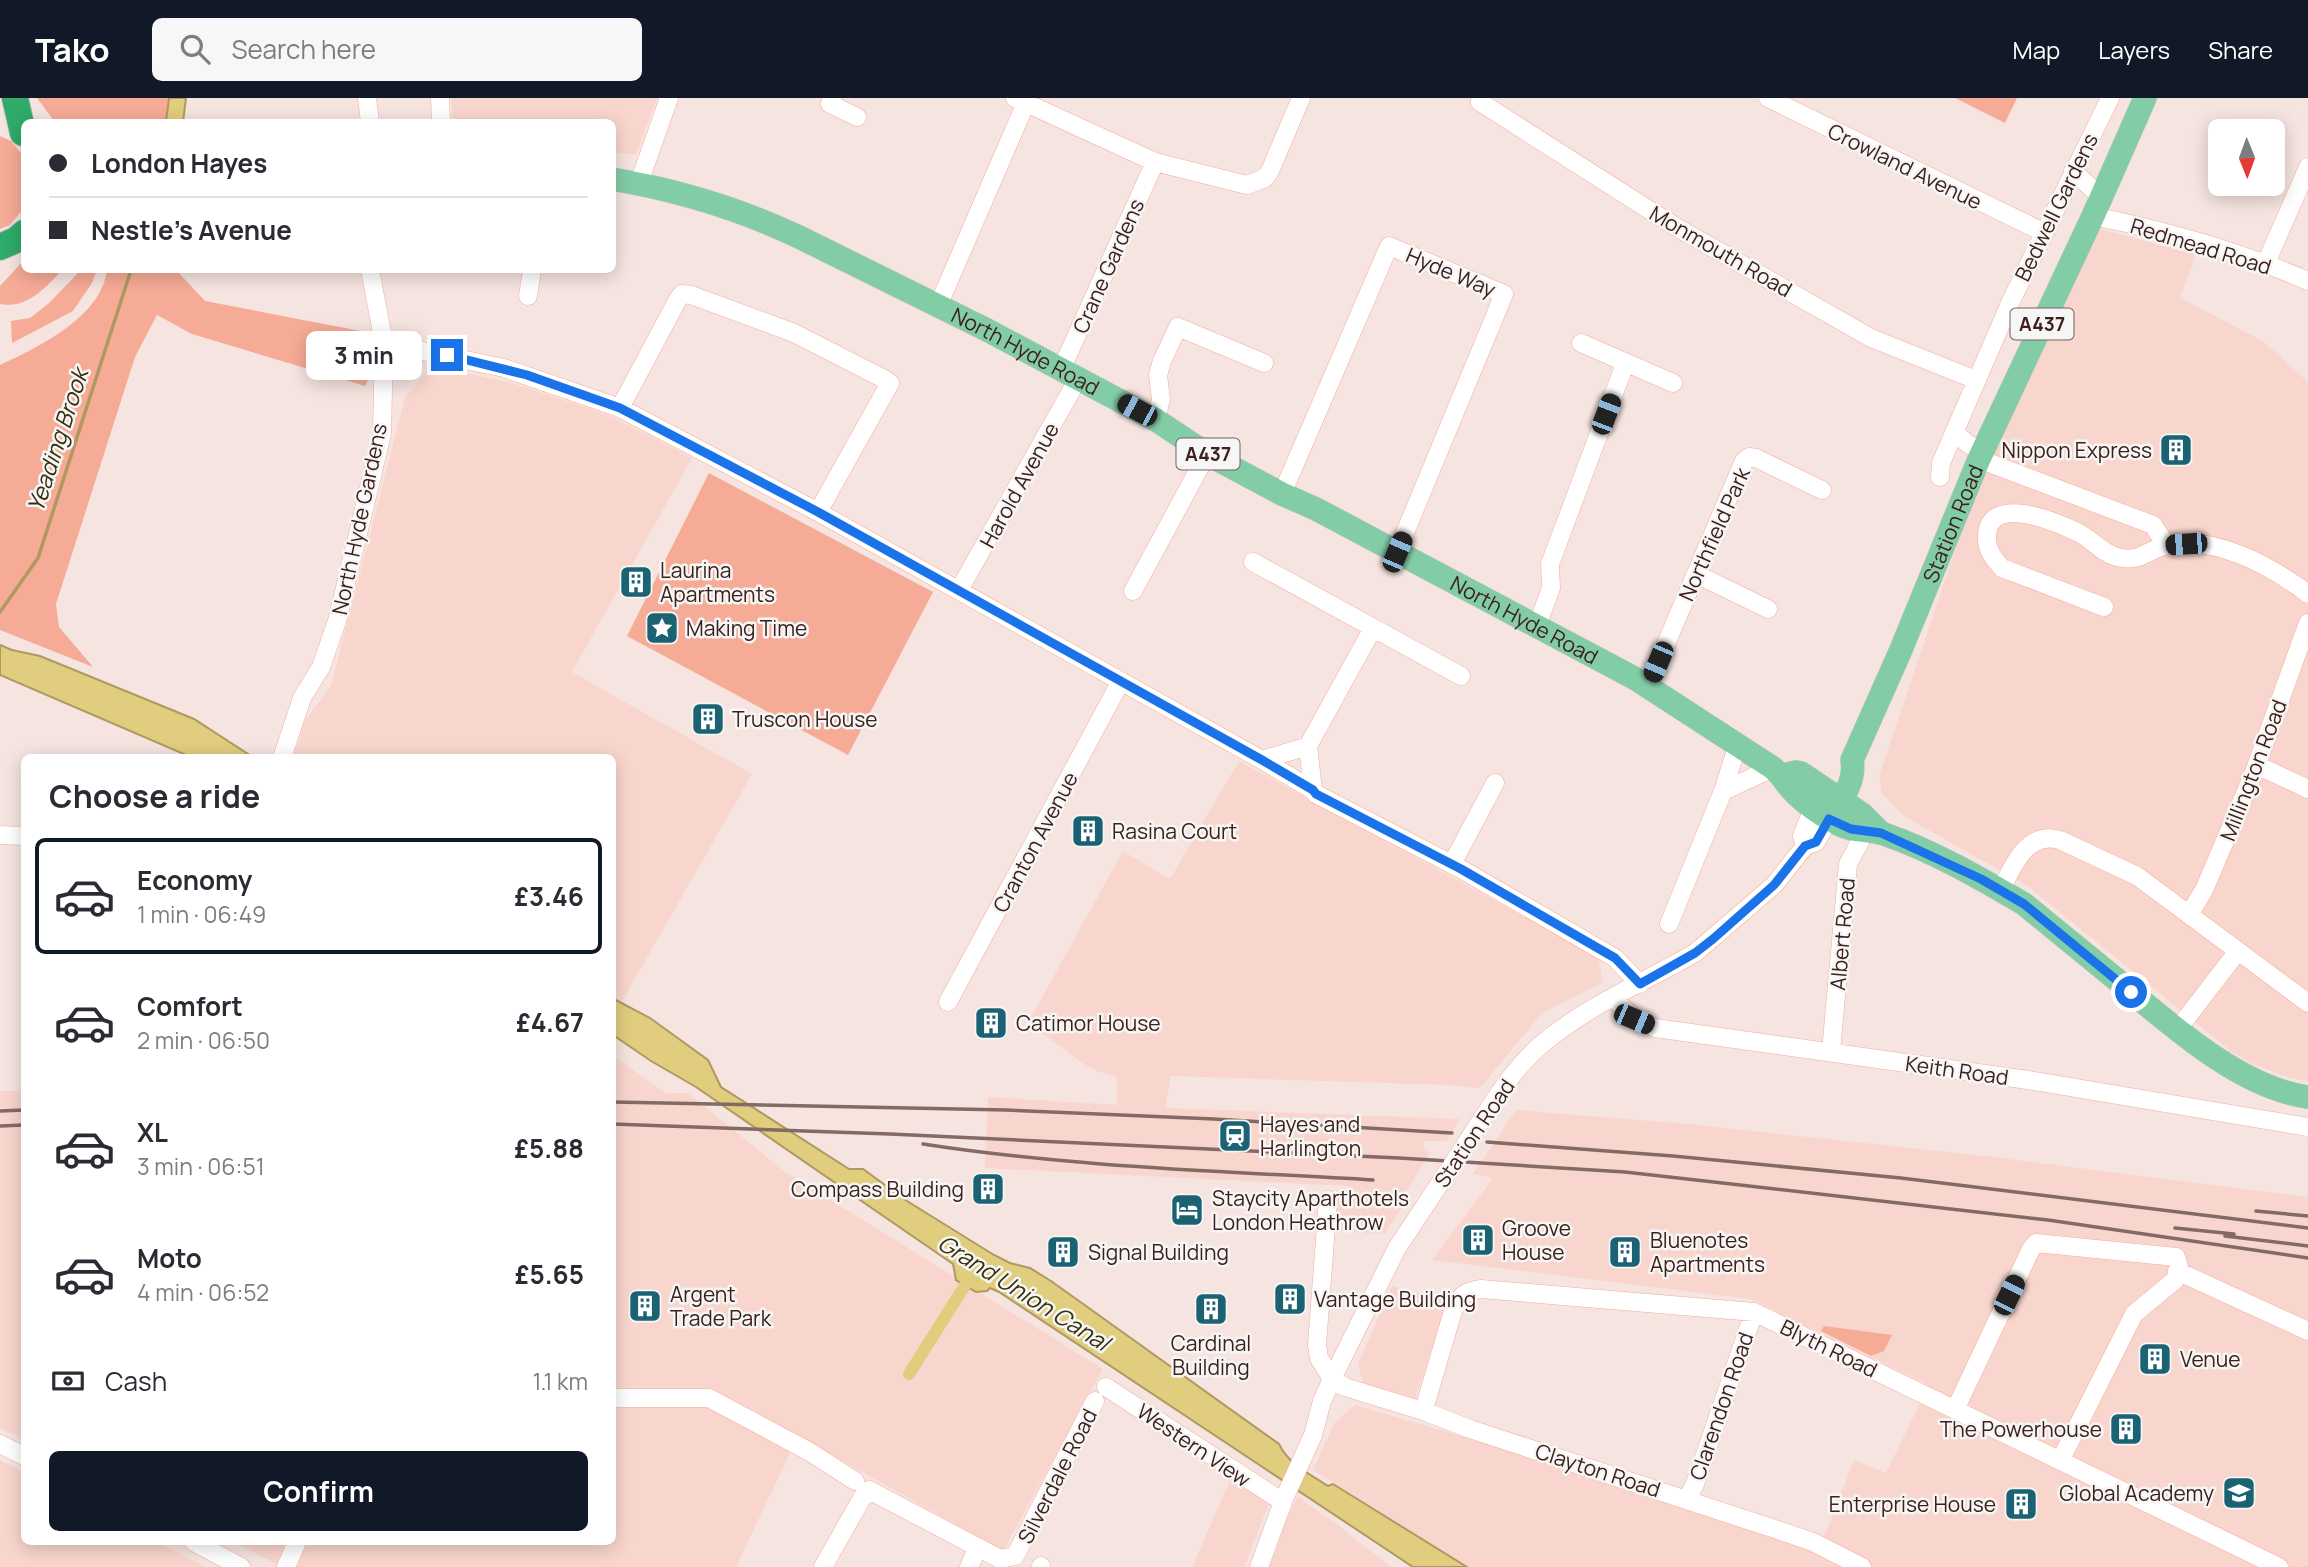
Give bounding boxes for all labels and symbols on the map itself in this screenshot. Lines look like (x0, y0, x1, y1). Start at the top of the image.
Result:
street label: Crowland Avenue (1823, 117, 1987, 215)
north arrow (2208, 119, 2286, 196)
street label: Bedwell Gardens (2008, 128, 2104, 286)
street label: Crane Gardens (1066, 194, 1150, 338)
street label: Monmouth Road (1645, 199, 1797, 303)
street label: Redmead Road (2127, 211, 2275, 281)
street label: Hyde Way (1402, 241, 1500, 303)
street label: North Hyde Road (947, 301, 1104, 401)
road number: A437 (2010, 308, 2074, 340)
callout: 3 min (307, 330, 422, 380)
route end (431, 339, 463, 371)
water label: Yeading Brook (19, 361, 96, 516)
car (1114, 391, 1161, 429)
car (1589, 391, 1624, 437)
street label: Harold Avenue (973, 417, 1065, 553)
street label: North Hyde Gardens (325, 421, 393, 617)
building icon: Nippon Express (2157, 431, 2195, 469)
place label: Nippon Express (2002, 436, 2152, 464)
road number: A437 (1176, 438, 1240, 470)
street label: Station Road (1916, 460, 1989, 587)
street label: Northfield Park (1672, 462, 1756, 605)
car (1380, 529, 1415, 575)
car (2165, 532, 2208, 556)
place label: Laurina Apartments (660, 556, 775, 608)
building icon: Laurina Apartments (617, 563, 655, 601)
street label: North Hyde Road (1446, 569, 1603, 670)
place icon: Making Time (643, 609, 681, 647)
place label: Making Time (686, 614, 807, 642)
car (1641, 639, 1676, 685)
street label: Millington Road (2213, 695, 2293, 845)
building icon: Truscon House (689, 700, 727, 738)
place label: Truscon House (732, 705, 878, 733)
street label: Cranton Avenue (986, 767, 1084, 917)
building icon: Rasina Court (1069, 812, 1107, 850)
place label: Rasina Court (1112, 817, 1237, 845)
street label: Albert Road (1823, 877, 1861, 991)
route start (2115, 976, 2147, 1008)
car (1611, 1001, 1658, 1037)
building icon: Catimor House (972, 1004, 1010, 1042)
place label: Catimor House (1016, 1009, 1161, 1037)
street label: Keith Road (1904, 1049, 2010, 1091)
street label: Station Road (1427, 1073, 1521, 1193)
place label: Hayes and Harlington (1260, 1110, 1361, 1162)
station icon: Hayes and Harlington (1216, 1117, 1254, 1155)
building icon: Compass Building (969, 1170, 1007, 1208)
place label: Compass Building (791, 1175, 964, 1203)
place label: Staycity Aparthotels London Heathrow (1212, 1184, 1409, 1236)
hotel icon: Staycity Aparthotels London Heathrow (1168, 1191, 1206, 1229)
place label: Groove House (1502, 1214, 1571, 1266)
building icon: Groove House (1459, 1221, 1497, 1259)
water label: Grand Union Canal (932, 1226, 1118, 1359)
place label: Bluenotes Apartments (1650, 1226, 1765, 1278)
building icon: Signal Building (1044, 1233, 1082, 1271)
building icon: Bluenotes Apartments (1606, 1233, 1644, 1271)
place label: Signal Building (1088, 1238, 1229, 1266)
car (1991, 1272, 2028, 1318)
place label: Argent Trade Park (670, 1280, 772, 1332)
building icon: Vantage Building (1271, 1280, 1309, 1318)
place label: Vantage Building (1314, 1285, 1476, 1313)
building icon: Argent Trade Park (626, 1287, 664, 1325)
building icon: Cardinal Building (1192, 1290, 1230, 1328)
street label: Blyth Road (1776, 1312, 1882, 1384)
street label: Clarendon Road (1683, 1328, 1759, 1484)
place label: Cardinal Building (1171, 1329, 1251, 1381)
building icon: Venue (2136, 1340, 2174, 1378)
place label: Venue (2180, 1345, 2241, 1373)
street label: Western View (1132, 1397, 1256, 1493)
street label: Silverdale Road (1011, 1404, 1103, 1548)
building icon: The Powerhouse (2107, 1410, 2145, 1448)
place label: The Powerhouse (1940, 1415, 2102, 1443)
street label: Clayton Road (1532, 1437, 1664, 1503)
school or university icon: Global Academy (2220, 1474, 2258, 1512)
place label: Global Academy (2059, 1479, 2214, 1507)
building icon: Enterprise House (2002, 1485, 2040, 1523)
place label: Enterprise House (1829, 1490, 1996, 1518)

